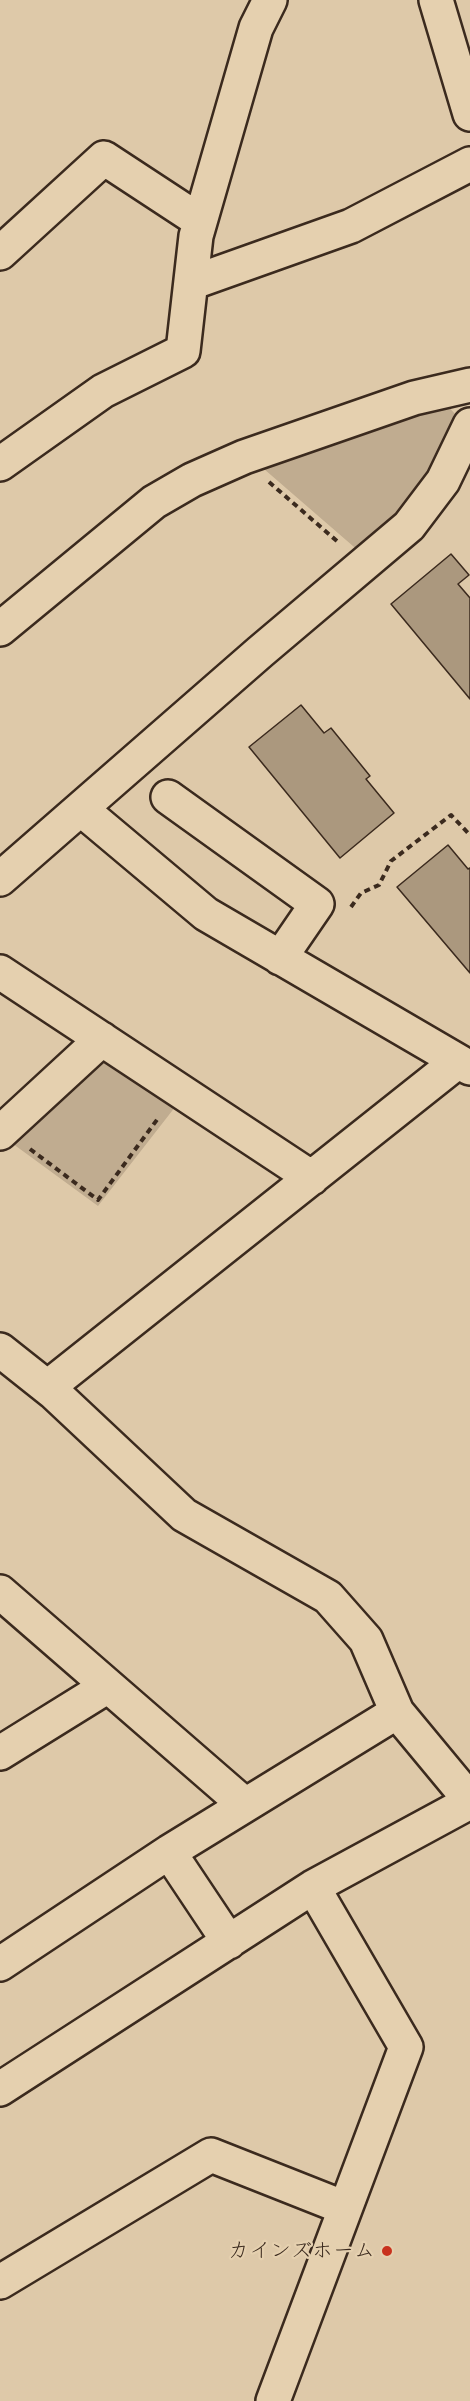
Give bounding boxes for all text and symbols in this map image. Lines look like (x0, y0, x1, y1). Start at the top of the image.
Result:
place label: カインズホーム (228, 2238, 375, 2264)
marker: カインズホーム (380, 2244, 394, 2258)

